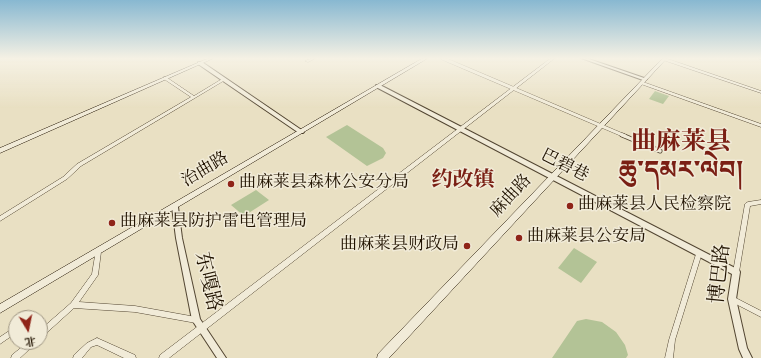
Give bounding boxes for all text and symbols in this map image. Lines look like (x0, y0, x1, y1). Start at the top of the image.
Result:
district label: 曲麻莱县 ཆུ་དམར་ལེབ། (619, 130, 743, 189)
street label: 巴碧巷 (537, 146, 591, 188)
street label: 治曲路 (179, 149, 233, 193)
district label: 约改镇 (432, 169, 494, 195)
street label: 麻曲路 (487, 171, 537, 223)
place label: 曲麻莱县森林公安分局 (239, 174, 409, 194)
marker: 曲麻莱县森林公安分局 (226, 179, 236, 189)
place label: 曲麻莱县人民检察院 (578, 196, 731, 216)
marker: 曲麻莱县人民检察院 (565, 201, 575, 211)
place label: 曲麻莱县防护雷电管理局 (120, 213, 307, 233)
marker: 曲麻莱县防护雷电管理局 (107, 218, 117, 228)
place label: 曲麻莱县公安局 (527, 228, 646, 248)
marker: 曲麻莱县公安局 (514, 233, 524, 243)
place label: 曲麻莱县财政局 (340, 236, 459, 256)
marker: 曲麻莱县财政局 (462, 241, 472, 251)
street label: 博巴路 (707, 243, 737, 305)
street label: 东嘎路 (188, 250, 224, 314)
north arrow (8, 310, 48, 350)
text: 北 (23, 332, 37, 350)

